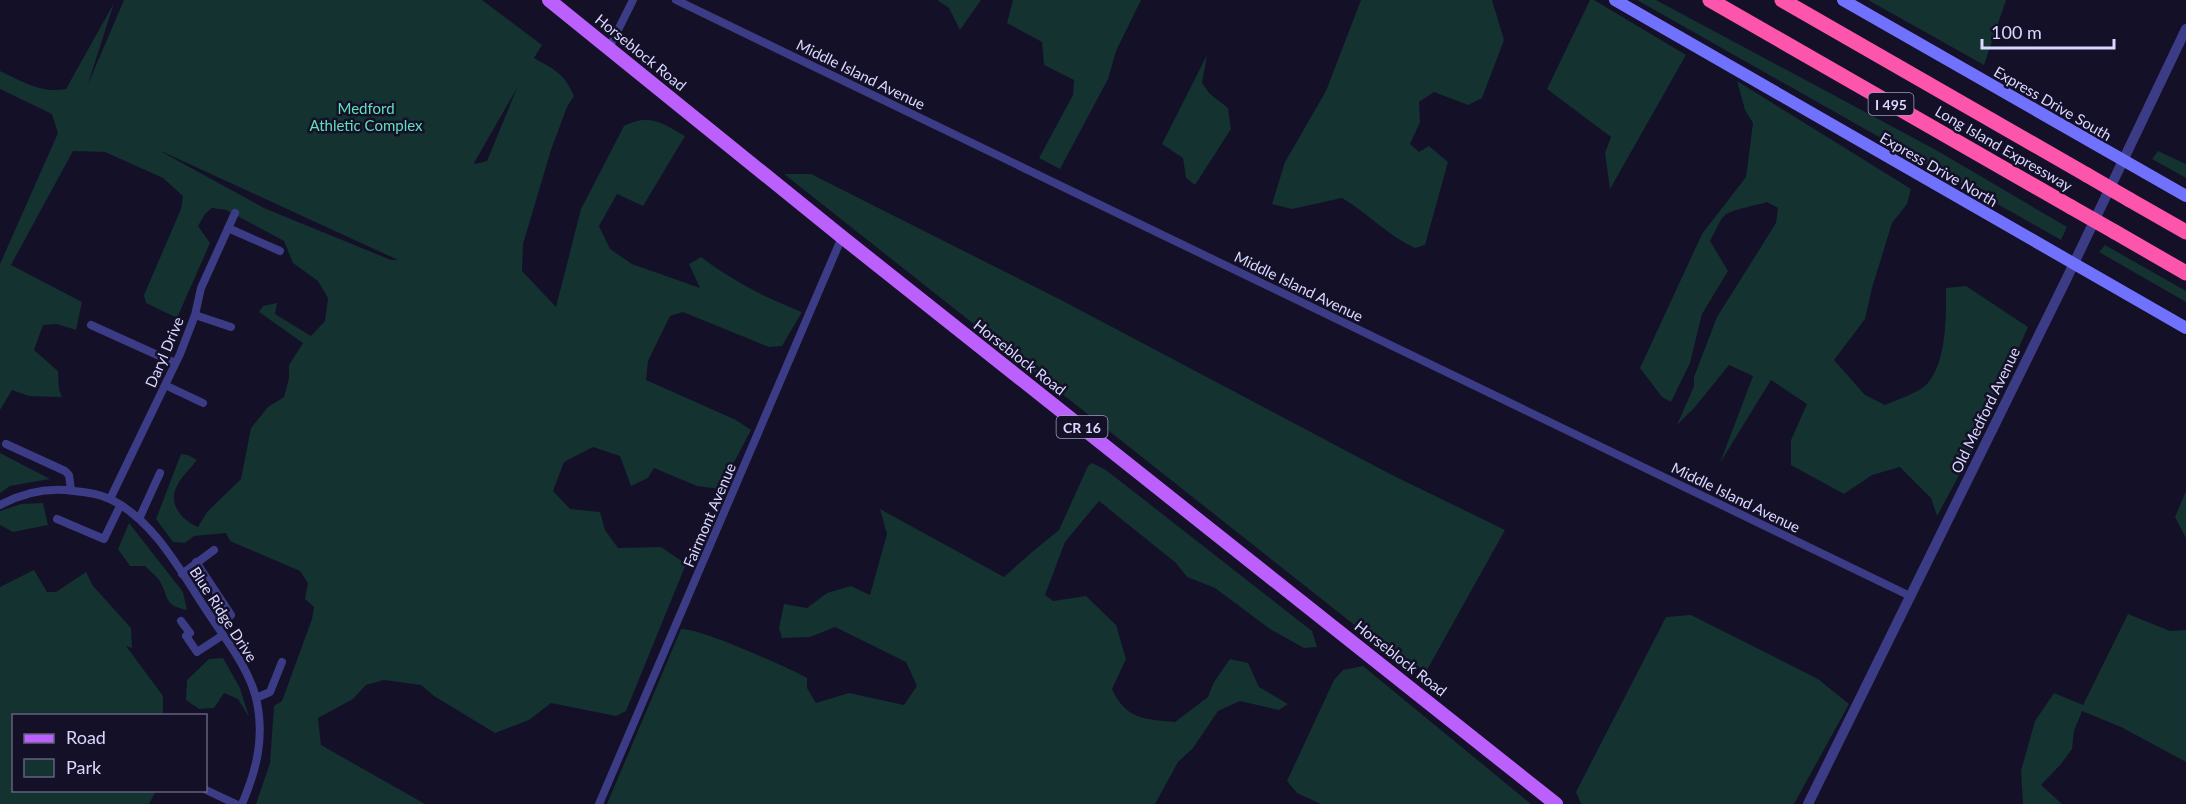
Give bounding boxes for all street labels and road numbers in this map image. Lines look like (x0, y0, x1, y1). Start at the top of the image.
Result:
street label: Horseblock Road (592, 10, 690, 94)
street label: Middle Island Avenue (794, 35, 928, 113)
street label: Express Drive South (1991, 62, 2115, 144)
road number: I 495 (1868, 93, 1914, 115)
street label: Long Island Expressway (1932, 101, 2076, 195)
street label: Express Drive North (1877, 128, 2001, 210)
street label: Middle Island Avenue (1232, 247, 1366, 325)
street label: Daryl Drive (141, 314, 187, 390)
street label: Horseblock Road (970, 315, 1070, 399)
street label: Old Medford Avenue (1947, 344, 2023, 476)
road number: CR 16 (1056, 416, 1108, 438)
street label: Middle Island Avenue (1669, 458, 1803, 536)
street label: Fairmont Avenue (679, 460, 739, 570)
street label: Blue Ridge Drive (187, 563, 261, 665)
street label: Horseblock Road (1351, 616, 1451, 700)

